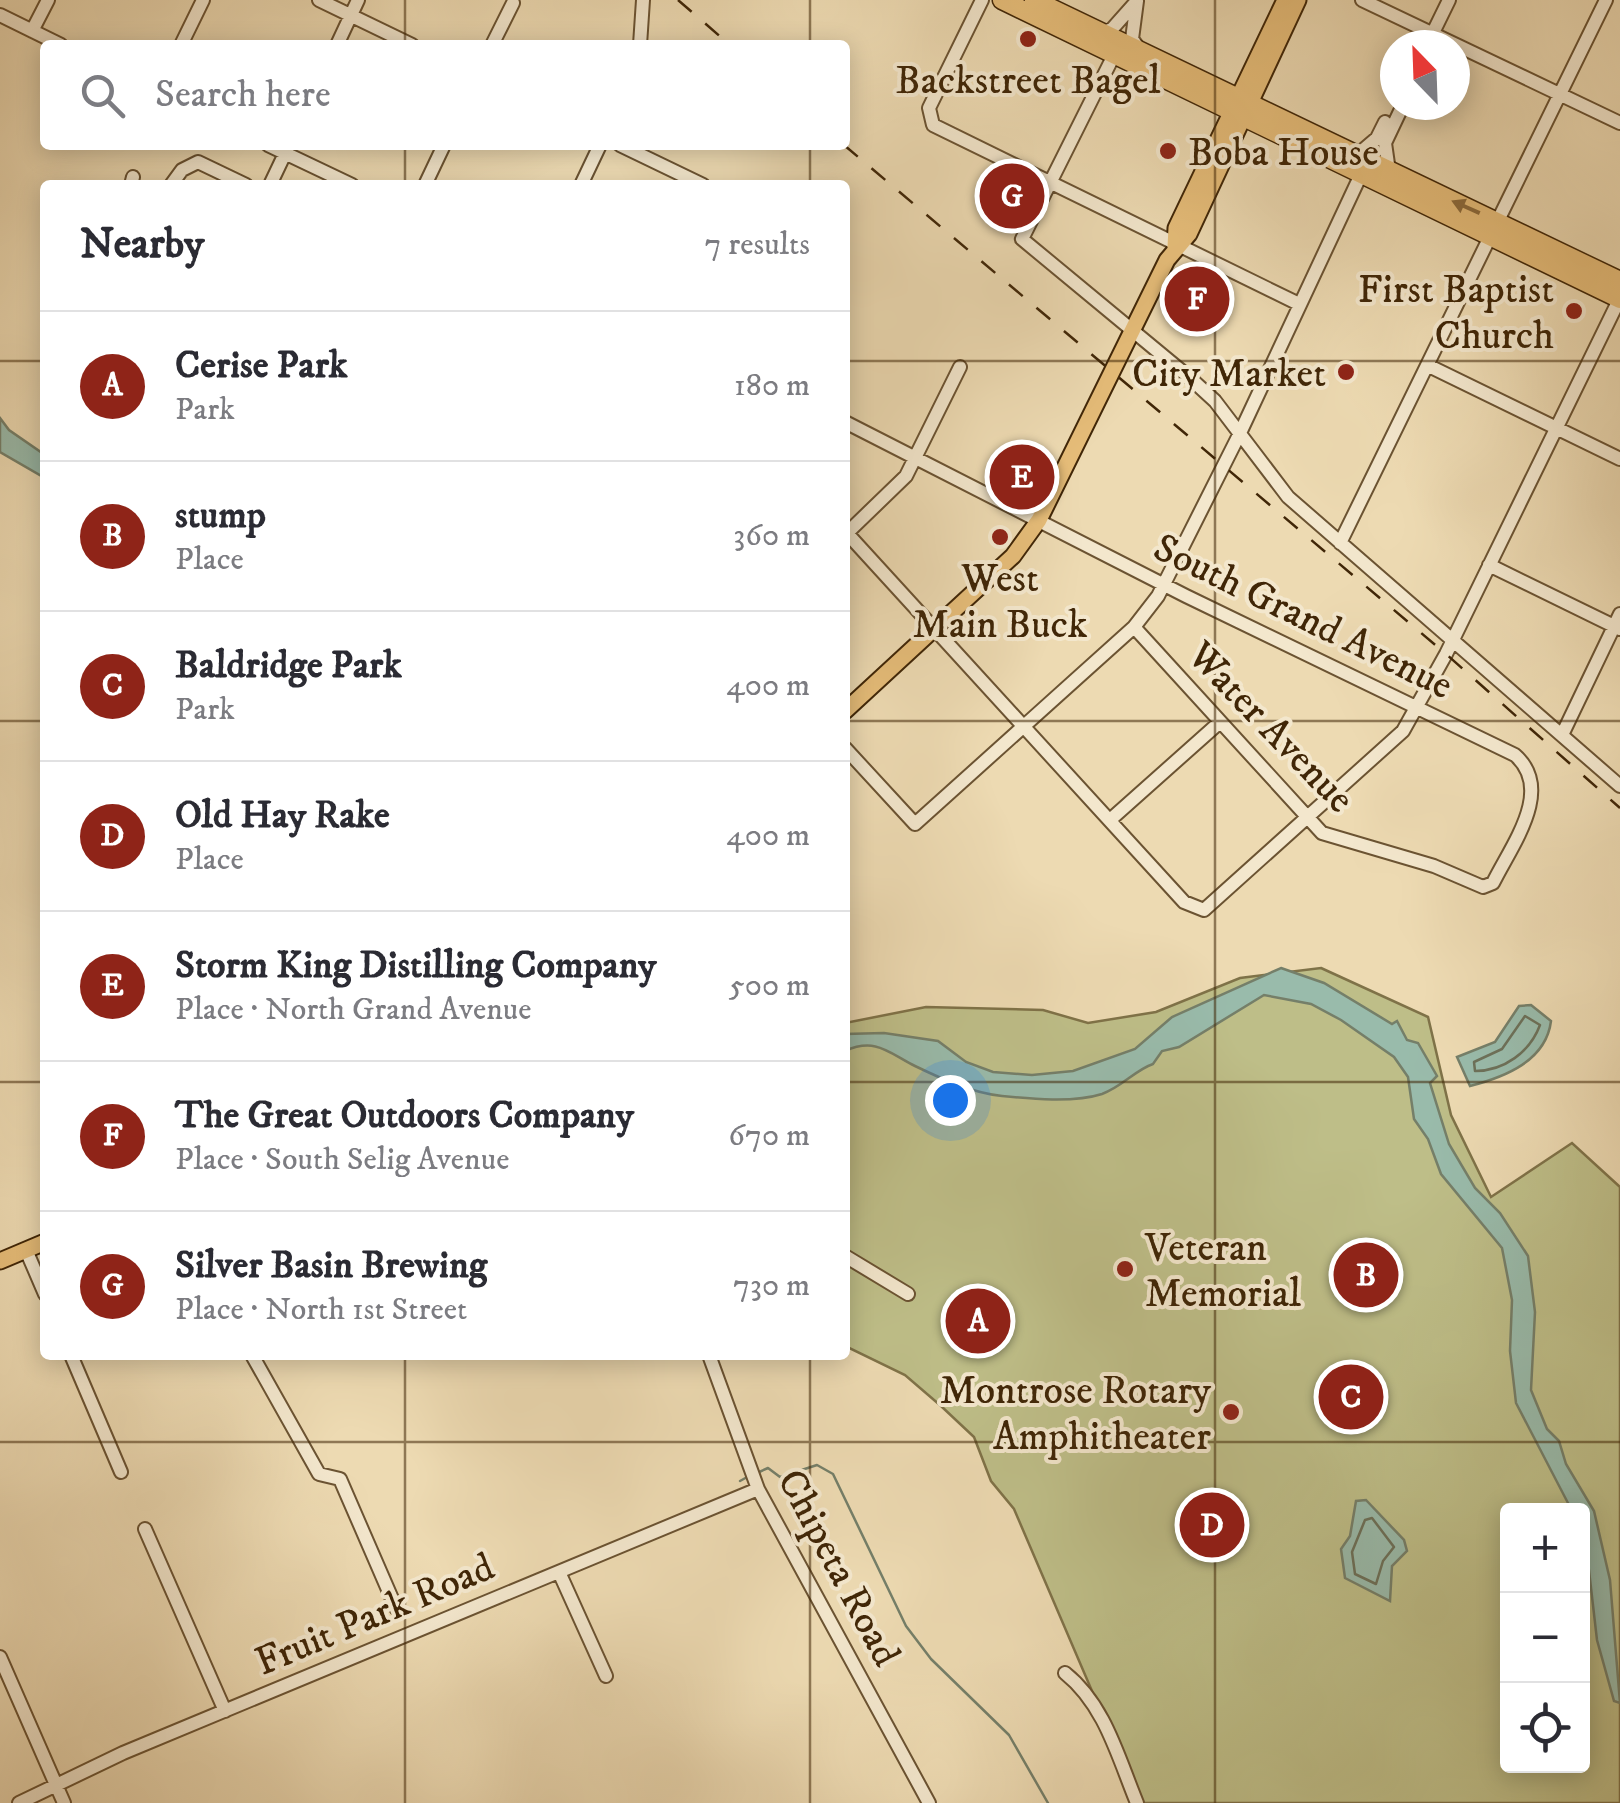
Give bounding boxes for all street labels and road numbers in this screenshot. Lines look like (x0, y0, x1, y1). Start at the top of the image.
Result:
street label: South Grand Avenue (1145, 524, 1460, 712)
street label: Water Avenue (1175, 631, 1364, 824)
street label: Chipeta Road (765, 1461, 910, 1675)
street label: Fruit Park Road (248, 1543, 502, 1688)

